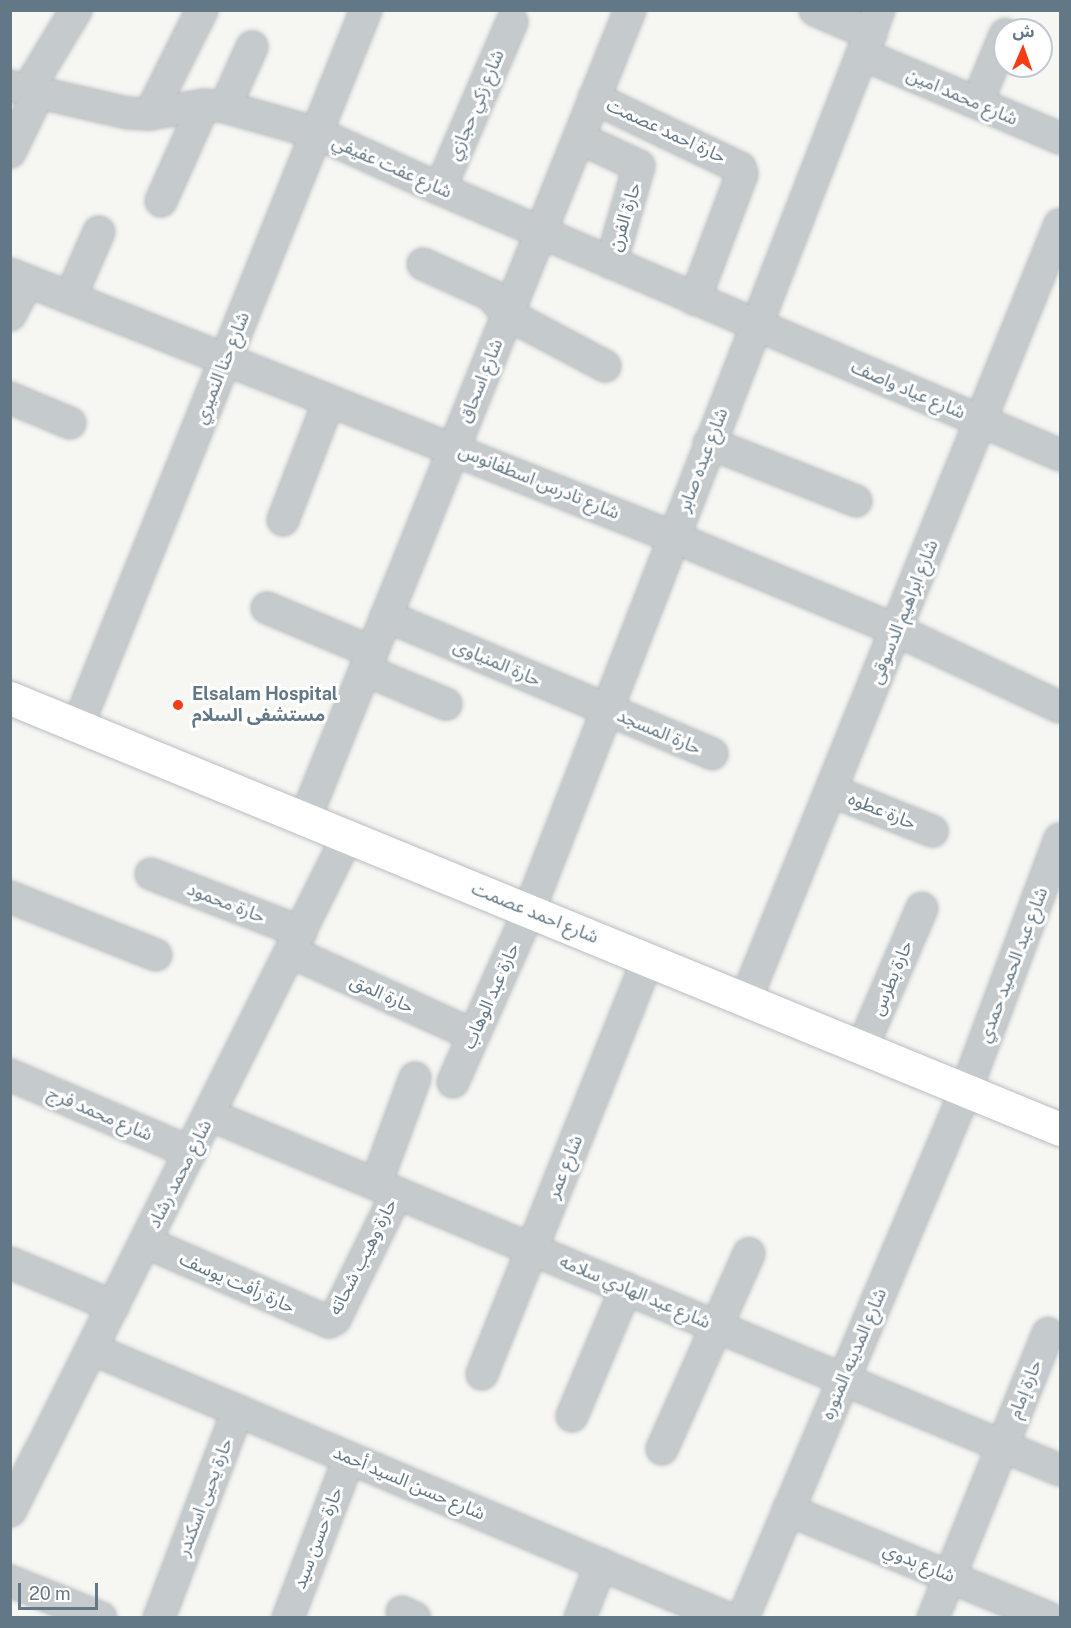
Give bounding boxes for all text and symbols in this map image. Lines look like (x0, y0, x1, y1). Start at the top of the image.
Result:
north arrow (993, 18, 1053, 78)
text: ش (1012, 22, 1035, 41)
street label: شارع زكي حجازي (443, 46, 509, 164)
street label: شارع محمد امين (903, 64, 1021, 130)
street label: حارة احمد عصمت (603, 94, 729, 168)
street label: شارع عفت عفيفي (329, 131, 455, 203)
street label: حارة الفرن (604, 180, 646, 254)
street label: شارع حنا النميري (190, 309, 254, 427)
street label: شارع اسحاق (454, 336, 508, 426)
street label: شارع عياد واصف (848, 356, 968, 424)
street label: شارع عبده صابر (673, 405, 733, 515)
street label: شارع تادرس اسطفانوس (456, 440, 622, 524)
street label: شارع ابراهيم الدسوقى (865, 537, 943, 687)
street label: حارة المنياوى (450, 635, 544, 691)
place label: Elsalam Hospital مستشفى السلام (192, 684, 338, 726)
marker: Elsalam Hospital مستشفى السلام (169, 696, 187, 714)
street label: حارة المسجد (614, 705, 704, 759)
street label: حارة عطوه (845, 788, 919, 834)
street label: حارة محمود (184, 878, 268, 928)
street label: شارع احمد عصمت (468, 878, 602, 948)
street label: شارع عبد الحميد حمدي (973, 884, 1053, 1046)
street label: حارة بطرس (867, 937, 917, 1019)
street label: حارة عبد الوهاب (458, 940, 524, 1052)
street label: حارة المق (347, 970, 417, 1018)
street label: شارع محمد فرج (45, 1082, 155, 1146)
street label: شارع محمد رشاد (143, 1116, 217, 1232)
street label: شارع عمر (543, 1132, 587, 1202)
street label: حارة وهيب شحاته (324, 1195, 402, 1319)
street label: حارة رأفت يوسف (176, 1248, 298, 1318)
street label: شارع عبد الهادي سلامه (556, 1250, 714, 1334)
street label: شارع المدينه المنوره (817, 1285, 891, 1423)
street label: حارة إمام (1004, 1357, 1046, 1421)
street label: حارة يحيى اسكندر (173, 1435, 237, 1559)
street label: شارع حسن السيد أحمد (330, 1441, 488, 1525)
street label: حارة حسن سيد (289, 1484, 347, 1592)
street label: شارع بدوي (880, 1539, 958, 1587)
scale bar (21, 1571, 100, 1609)
text: 20 m (29, 1583, 71, 1604)

